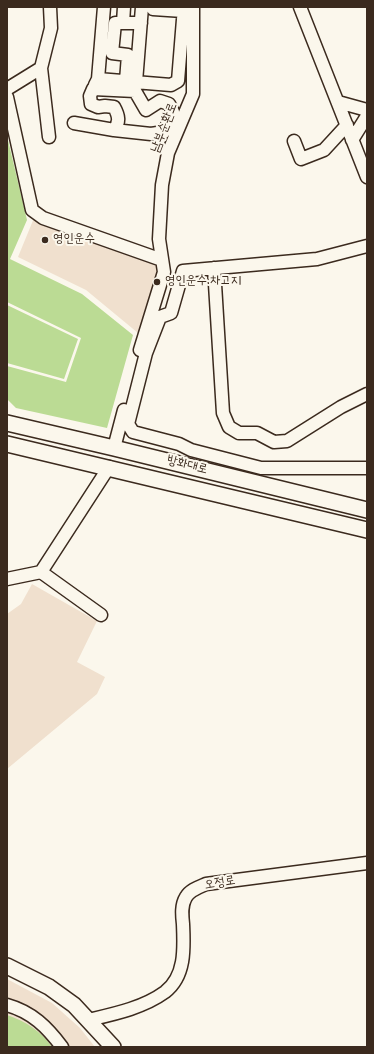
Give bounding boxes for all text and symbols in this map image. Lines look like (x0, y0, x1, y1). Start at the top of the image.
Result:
street label: 남부순환로 (148, 101, 182, 155)
place label: 영인운수 (53, 232, 95, 248)
marker: 영인운수 (40, 235, 50, 245)
place label: 영인운수.차고지 (165, 274, 241, 290)
marker: 영인운수.차고지 (152, 277, 162, 287)
street label: 방화대로 (165, 453, 209, 479)
street label: 오정로 (203, 874, 237, 894)

